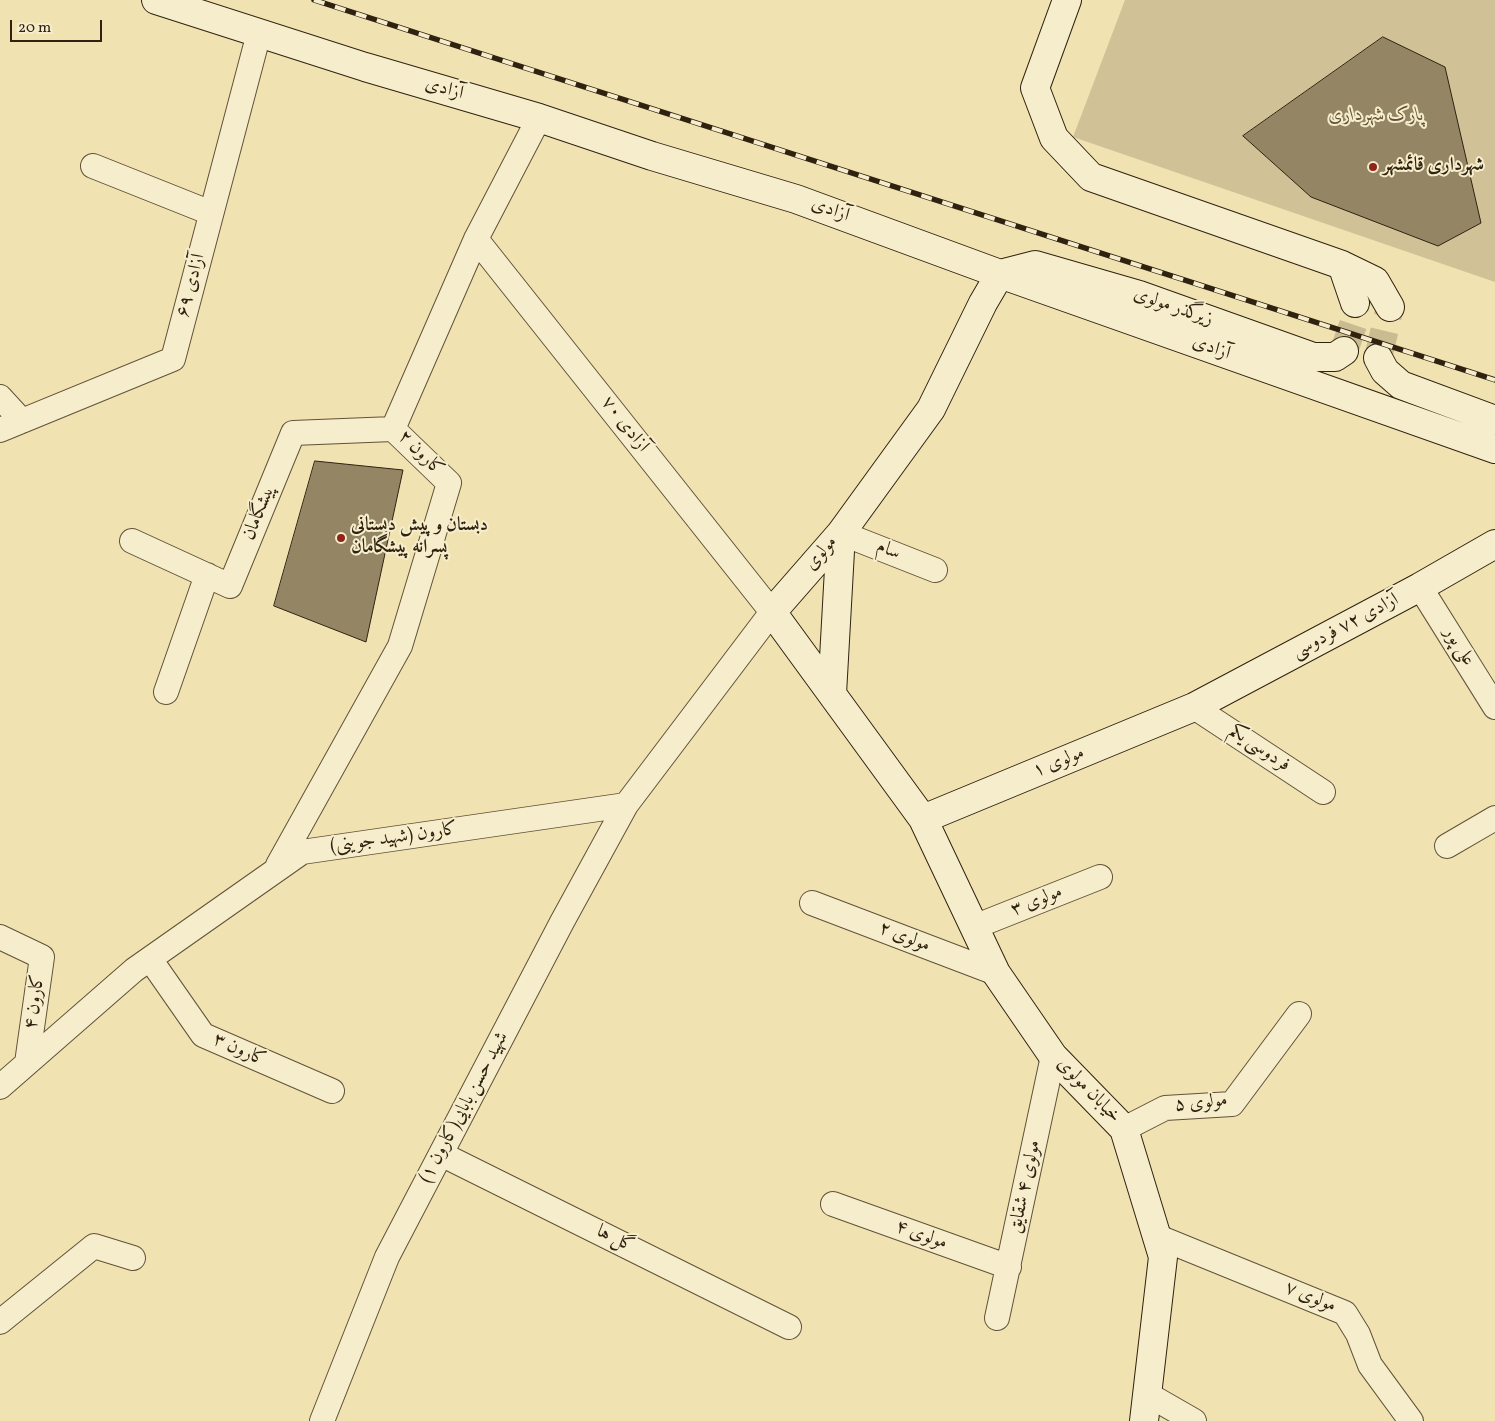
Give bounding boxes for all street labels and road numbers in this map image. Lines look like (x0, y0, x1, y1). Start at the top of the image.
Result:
street label: آزادی (422, 74, 466, 106)
street label: آزادی (808, 194, 852, 228)
street label: آزادی ۶۹ (173, 252, 211, 320)
street label: زیرگذر مولوی (1130, 284, 1216, 332)
street label: آزادی (1189, 332, 1233, 366)
street label: آزادی ۷۰ (595, 392, 653, 458)
street label: کارون ۲ (392, 426, 448, 482)
street label: پیشگامان (239, 482, 281, 544)
street label: مولوی (801, 532, 843, 576)
street label: سام (873, 536, 903, 566)
street label: آزادی ۷۲ فردوسی (1289, 589, 1403, 665)
street label: علی پور (1437, 623, 1479, 671)
street label: فردوسی یکم (1224, 720, 1294, 778)
street label: مولوی ۱ (1030, 742, 1088, 784)
street label: کارون (شهید جوینی) (329, 819, 459, 859)
street label: مولوی ۳ (1008, 881, 1066, 923)
street label: مولوی ۲ (875, 918, 933, 958)
street label: کارون ۴ (21, 973, 51, 1031)
street label: شهید حسن بابایی(کارون ۱) (416, 1028, 514, 1188)
street label: کارون ۳ (209, 1029, 269, 1073)
street label: خیابان مولوی (1051, 1053, 1125, 1129)
street label: مولوی ۵ (1173, 1090, 1229, 1118)
street label: مولوی ۴ شقایق (1005, 1138, 1047, 1236)
street label: مولوی ۴ (892, 1216, 950, 1256)
street label: گل ها (592, 1221, 638, 1259)
street label: مولوی ۷ (1281, 1277, 1339, 1319)

